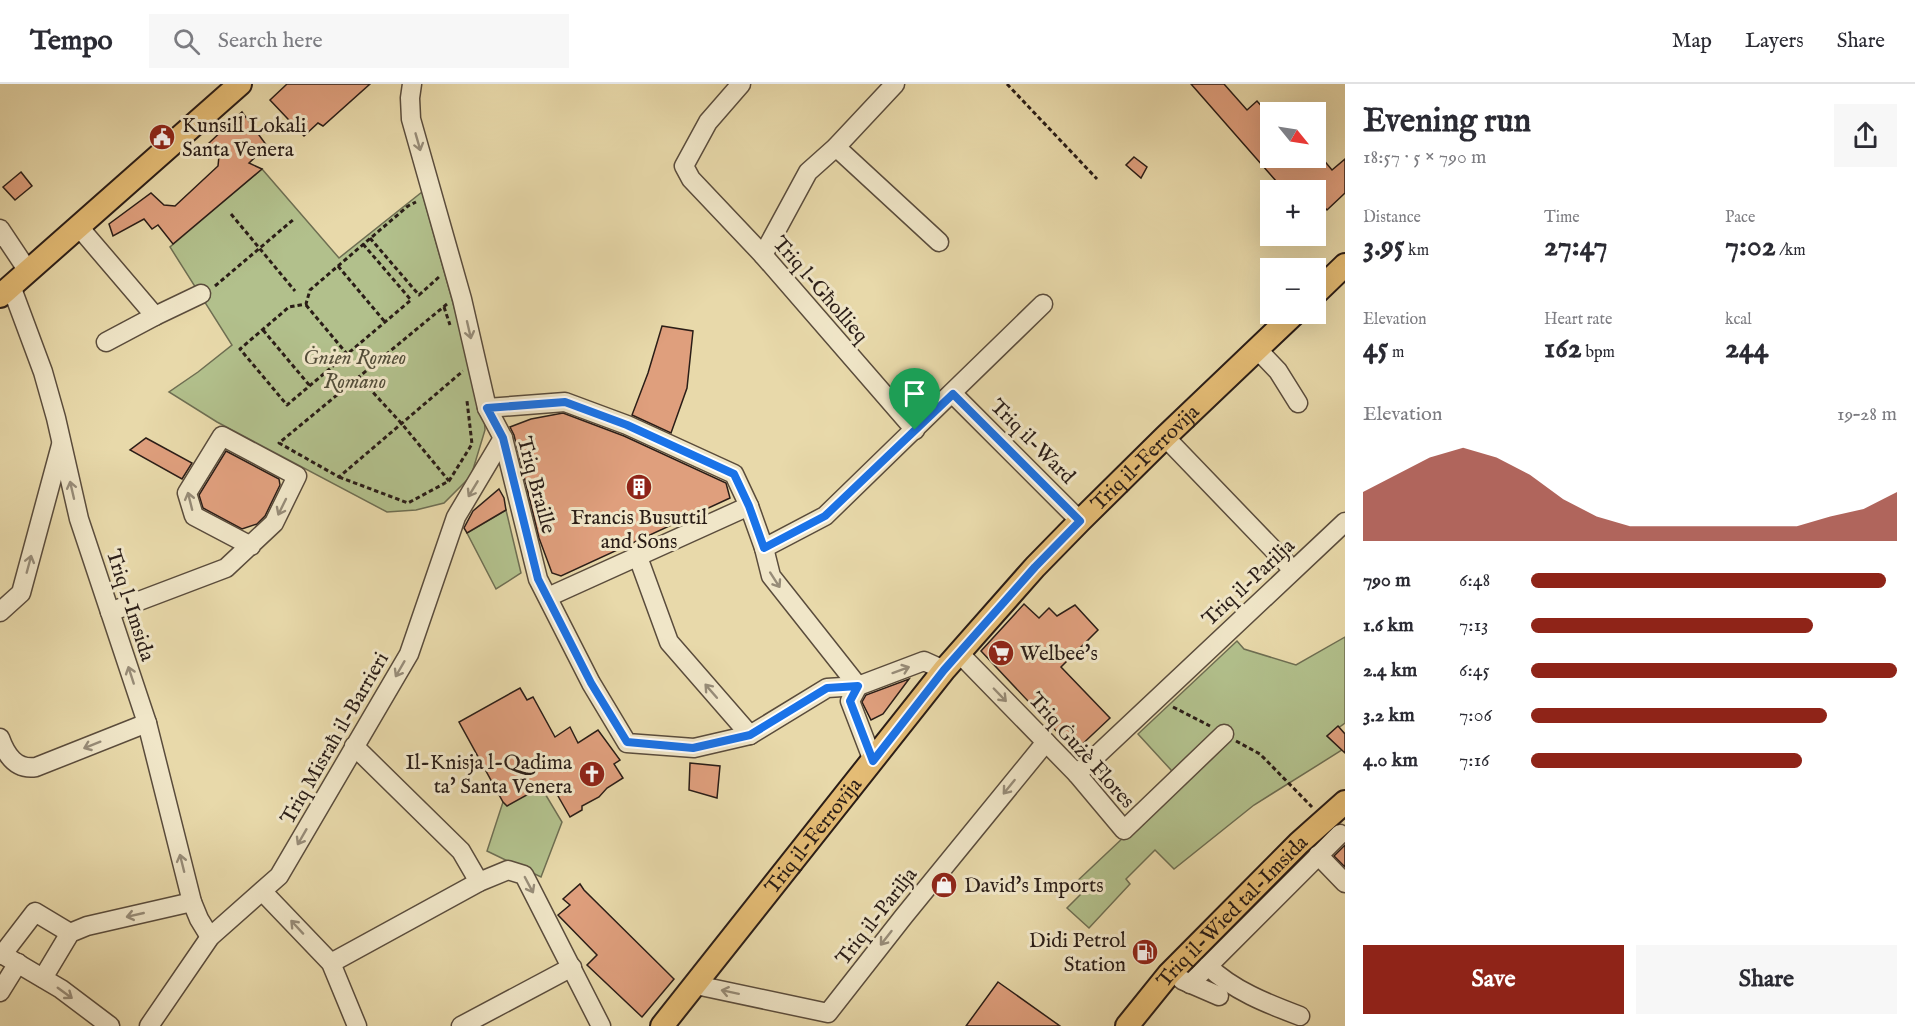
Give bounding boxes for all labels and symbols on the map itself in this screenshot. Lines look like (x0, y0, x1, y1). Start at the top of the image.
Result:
north arrow (1260, 102, 1326, 168)
place label: Kunsill Lokali Santa Venera (182, 113, 306, 164)
public building icon: Kunsill Lokali Santa Venera (147, 122, 177, 152)
one-way arrow (412, 132, 424, 151)
street label: Triq l-Għollieq (766, 231, 874, 349)
one-way arrow (463, 320, 475, 339)
park label: Ġnien Romeo Romano (304, 345, 406, 396)
pin (889, 368, 940, 430)
street label: Triq il-Ward (984, 394, 1081, 491)
street label: Triq il-Ferrovija (1086, 398, 1207, 517)
street label: Triq Braille (510, 434, 562, 537)
building icon: Francis Busuttil and Sons (624, 472, 654, 502)
one-way arrow (66, 480, 77, 500)
one-way arrow (466, 480, 478, 497)
one-way arrow (184, 492, 196, 511)
one-way arrow (276, 497, 288, 515)
place label: Francis Busuttil and Sons (571, 505, 707, 556)
street label: Triq il-Parilja (1197, 533, 1302, 633)
street label: Triq l-Imsida (99, 546, 161, 666)
one-way arrow (24, 555, 35, 574)
one-way arrow (770, 571, 782, 588)
supermarket icon: Welbee's (986, 638, 1016, 668)
place label: Welbee's (1020, 641, 1098, 668)
street label: Triq Misraħ il-Barrieri (275, 648, 396, 830)
one-way arrow (394, 660, 406, 677)
one-way arrow (891, 663, 910, 674)
one-way arrow (125, 666, 136, 685)
one-way arrow (704, 684, 718, 699)
one-way arrow (993, 687, 1008, 702)
street label: Triq Ġużè Flores (1022, 687, 1140, 815)
one-way arrow (84, 740, 102, 751)
place label: Il-Knisja l-Qadima ta' Santa Venera (406, 750, 573, 801)
church icon: Il-Knisja l-Qadima ta' Santa Venera (577, 759, 607, 789)
street label: Triq il-Ferrovija (760, 772, 869, 900)
one-way arrow (1003, 779, 1016, 795)
one-way arrow (295, 828, 307, 845)
street label: Triq il-Wied tal-Imsida (1151, 829, 1315, 994)
one-way arrow (176, 854, 188, 873)
street label: Triq il-Parilja (830, 862, 924, 971)
shop icon: David's Imports (929, 870, 959, 900)
place label: David's Imports (964, 873, 1104, 900)
one-way arrow (524, 875, 535, 893)
one-way arrow (126, 910, 145, 922)
one-way arrow (290, 920, 304, 935)
place label: Didi Petrol Station (1029, 928, 1126, 979)
one-way arrow (880, 930, 893, 946)
fuel station icon: Didi Petrol Station (1130, 937, 1160, 967)
one-way arrow (721, 986, 741, 997)
one-way arrow (57, 987, 73, 999)

